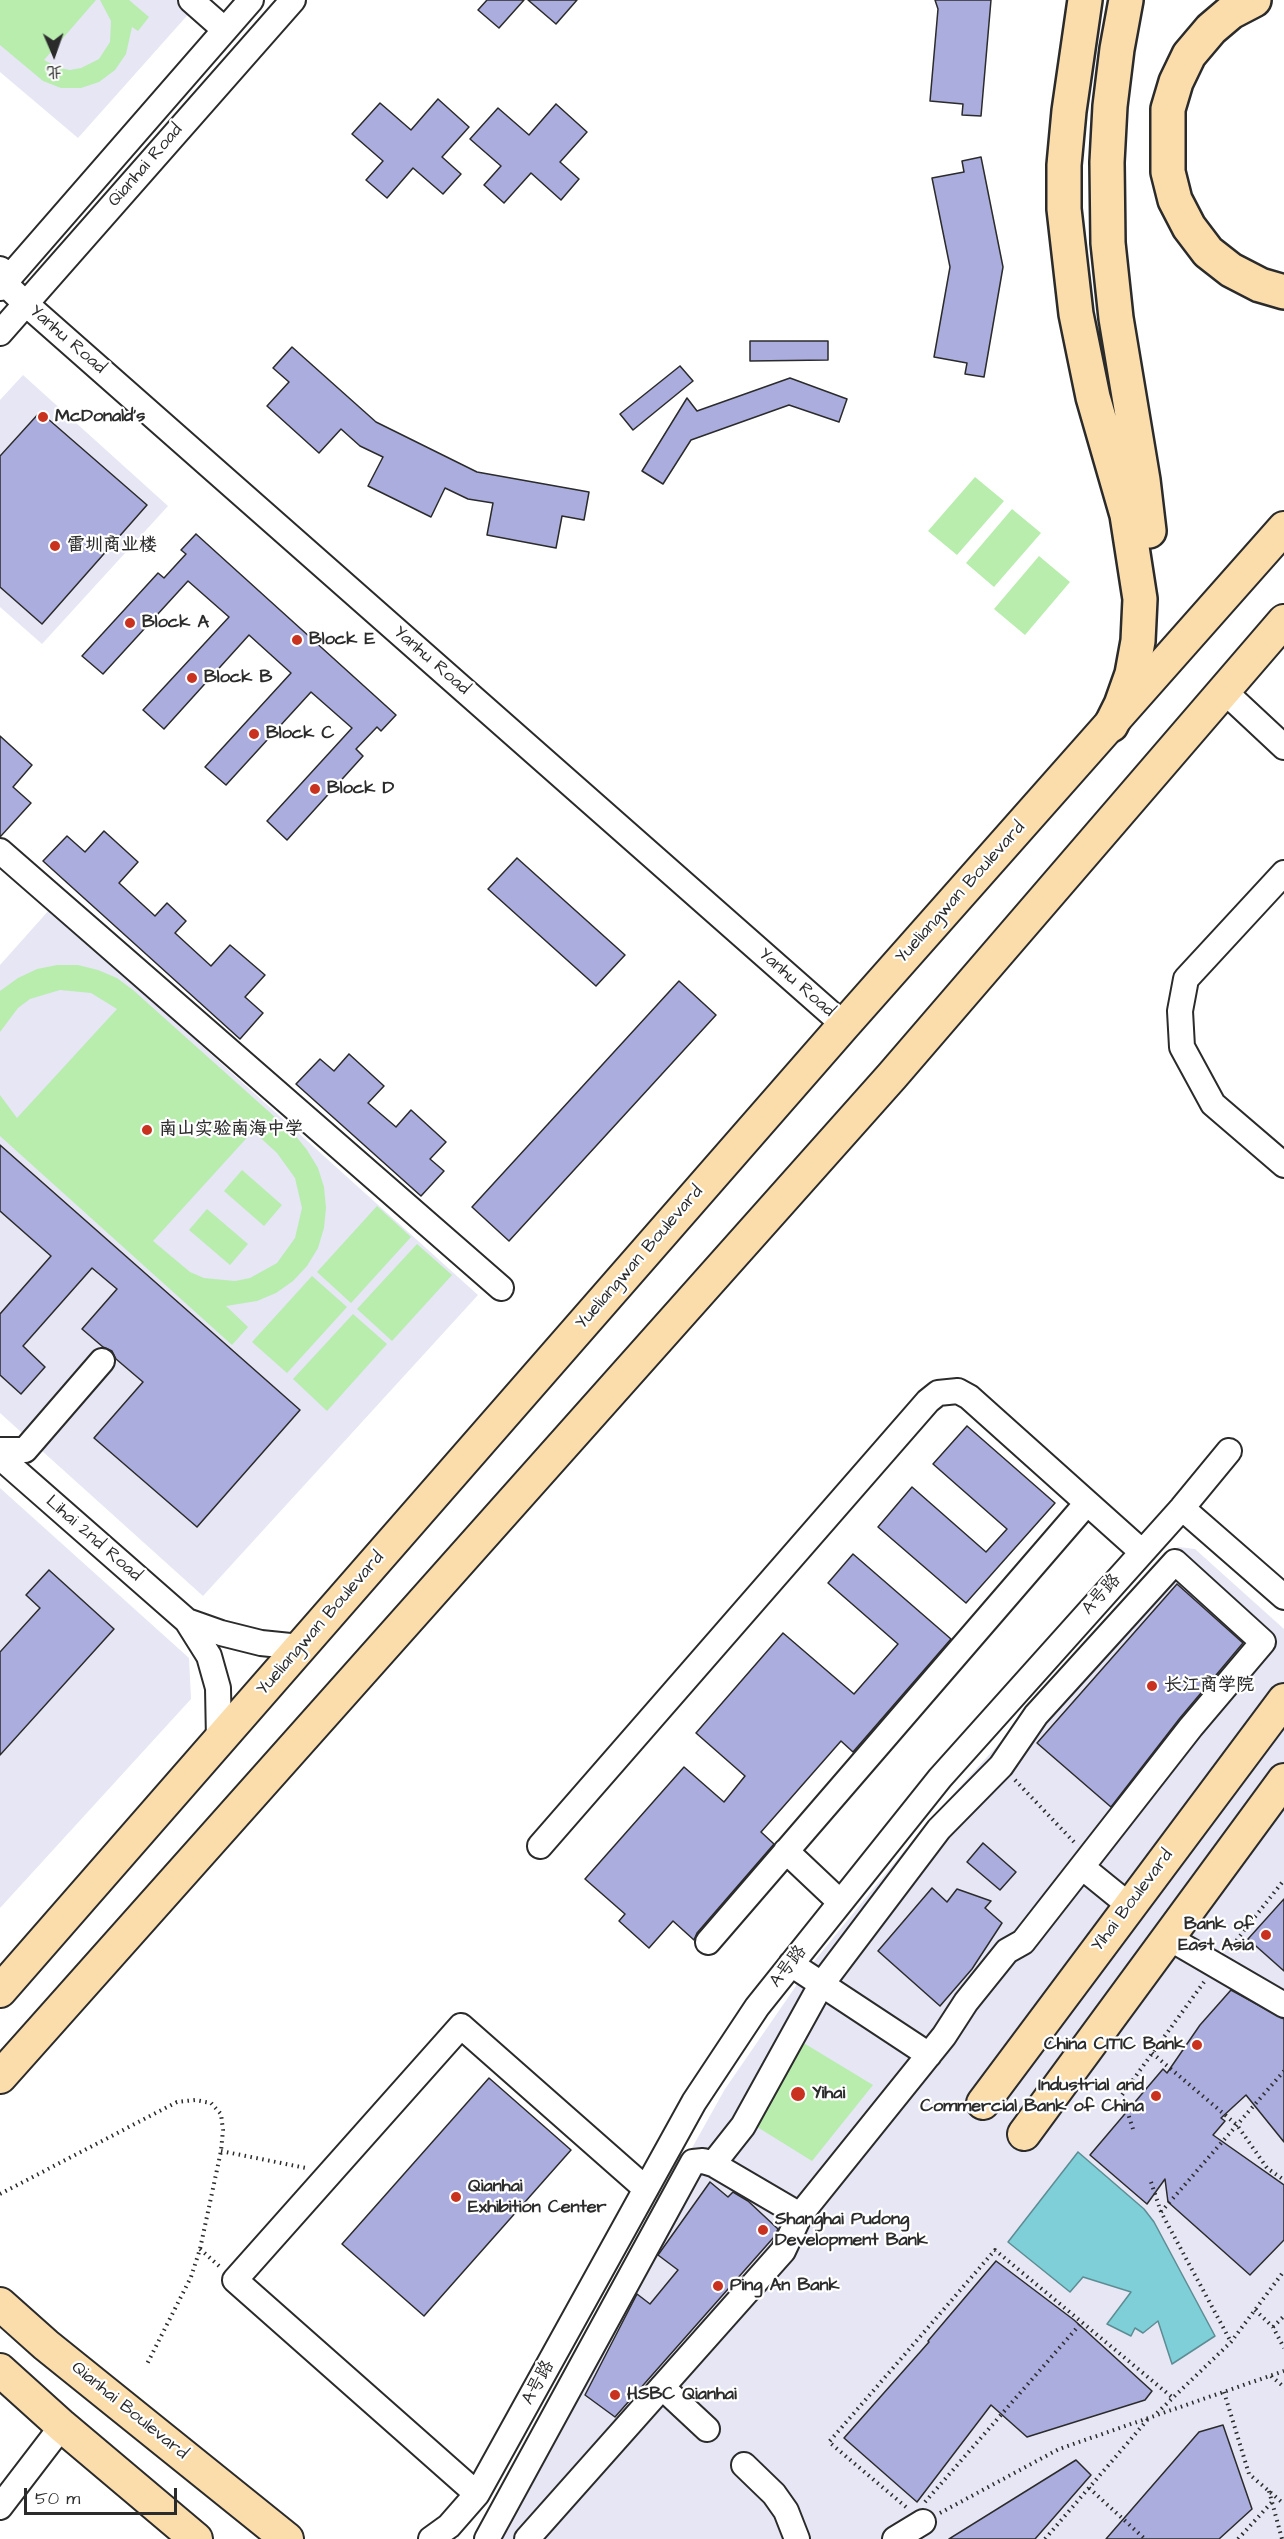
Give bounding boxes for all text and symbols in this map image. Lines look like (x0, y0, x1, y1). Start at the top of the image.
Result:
north arrow (24, 24, 84, 84)
text: 北 (46, 61, 63, 83)
street label: Qianhai Road (104, 120, 188, 212)
street label: Yanhu Road (24, 301, 110, 379)
place label: McDonald's (55, 406, 145, 428)
marker: McDonald's (36, 410, 50, 424)
place label: 雷圳商业楼 (67, 535, 157, 557)
marker: 雷圳商业楼 (48, 539, 62, 553)
place label: Block A (142, 612, 209, 634)
marker: Block A (123, 616, 137, 630)
street label: Yanhu Road (388, 622, 474, 700)
place label: Block E (309, 629, 375, 651)
marker: Block E (290, 633, 304, 647)
place label: Block B (204, 667, 272, 689)
marker: Block B (185, 671, 199, 685)
place label: Block C (266, 723, 334, 745)
marker: Block C (247, 727, 261, 741)
place label: Block D (327, 778, 394, 800)
marker: Block D (308, 782, 322, 796)
street label: Yueliangwan Boulevard (892, 818, 1030, 968)
street label: Yanhu Road (753, 944, 839, 1022)
place label: 南山实验南海中学 (159, 1119, 303, 1141)
marker: 南山实验南海中学 (140, 1123, 154, 1137)
street label: Yueliangwan Boulevard (572, 1182, 708, 1334)
street label: Lihai 2nd Road (41, 1491, 145, 1587)
street label: Yueliangwan Boulevard (253, 1548, 389, 1700)
street label: A号路 (1078, 1570, 1126, 1620)
place label: 长江商学院 (1164, 1675, 1254, 1697)
marker: 长江商学院 (1145, 1679, 1159, 1693)
street label: Yihai Boulevard (1087, 1846, 1179, 1956)
place label: Bank of East Asia (1178, 1914, 1254, 1956)
marker: Bank of East Asia (1259, 1928, 1273, 1942)
street label: A号路 (766, 1942, 812, 1992)
place label: China CITIC Bank (1044, 2034, 1185, 2056)
marker: China CITIC Bank (1190, 2038, 1204, 2052)
place label: Industrial and Commercial Bank of China (920, 2075, 1144, 2118)
place label: Yihai (812, 2083, 845, 2105)
marker: Yihai (789, 2085, 807, 2103)
marker: Industrial and Commercial Bank of China (1149, 2089, 1163, 2103)
place label: Qianhai Exhibition Center (468, 2176, 606, 2218)
marker: Qianhai Exhibition Center (449, 2190, 463, 2204)
place label: Shanghai Pudong Development Bank (775, 2209, 928, 2252)
marker: Shanghai Pudong Development Bank (756, 2223, 770, 2237)
place label: Ping An Bank (730, 2275, 839, 2297)
marker: Ping An Bank (711, 2279, 725, 2293)
street label: Qianhai Boulevard (66, 2357, 192, 2465)
street label: A号路 (518, 2357, 560, 2409)
place label: HSBC Qianhai (627, 2384, 737, 2406)
marker: HSBC Qianhai (608, 2388, 622, 2402)
scale bar (27, 2476, 180, 2514)
text: 50 m (35, 2486, 80, 2511)

